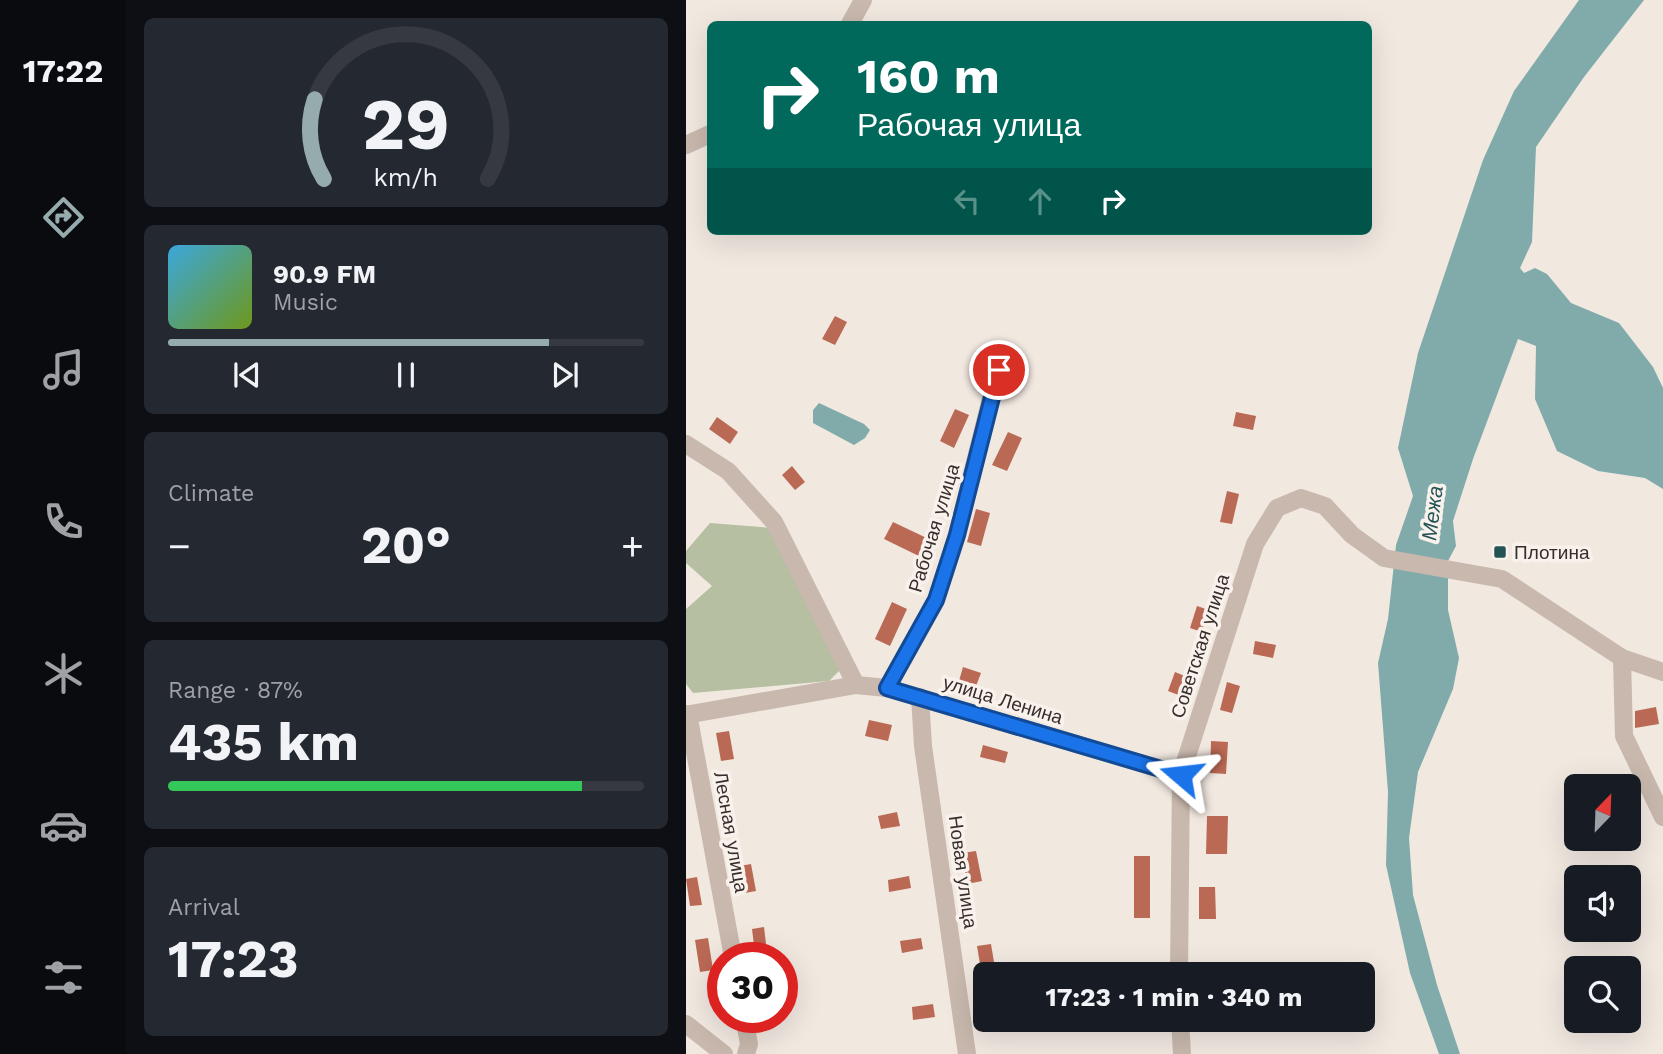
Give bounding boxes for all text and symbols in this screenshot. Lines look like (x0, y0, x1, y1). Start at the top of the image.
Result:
text: 160 m (857, 47, 1000, 105)
icon: right (742, 49, 833, 140)
text: 17:22 (23, 52, 103, 90)
text: 29 (362, 81, 450, 167)
text: Рабочая улица (857, 106, 1081, 144)
text: km/h (374, 162, 438, 191)
icon: left (948, 182, 986, 220)
icon: ahead (1021, 182, 1059, 220)
icon: right (1094, 182, 1132, 220)
icon: directions (39, 193, 88, 242)
text: 90.9 FM (273, 259, 376, 289)
text: Music (273, 289, 338, 316)
pin (969, 340, 1029, 400)
icon: music (39, 345, 88, 394)
icon: arrive (980, 351, 1018, 389)
icon: previous (228, 356, 266, 394)
icon: pause (387, 356, 425, 394)
icon: next (546, 356, 584, 394)
street label: Рабочая улица (904, 461, 965, 595)
text: Climate (168, 480, 254, 507)
water label: Межа (1416, 484, 1448, 542)
icon: phone (39, 497, 88, 546)
text: 20° (361, 515, 451, 576)
text: − (168, 524, 191, 568)
text: + (621, 524, 644, 568)
place label: Плотина (1514, 541, 1590, 564)
marker: Плотина (1492, 544, 1508, 560)
street label: Советская улица (1166, 571, 1234, 721)
icon: climate (39, 649, 88, 698)
street label: улица Ленина (940, 671, 1066, 729)
text: Range · 87% (168, 677, 303, 704)
text: 435 km (168, 712, 359, 773)
position arrow (1144, 738, 1218, 812)
street label: Лесная улица (709, 770, 753, 895)
north arrow (1564, 774, 1642, 850)
map controls (1564, 774, 1641, 1033)
icon: car (39, 801, 88, 850)
street label: Новая улица (944, 814, 982, 930)
button: sound (1564, 865, 1641, 942)
text: Arrival (168, 894, 240, 921)
text: 17:23 (168, 929, 299, 990)
speed limit sign: 30 (707, 942, 798, 1033)
icon: filters (39, 953, 88, 1002)
button: search (1564, 956, 1641, 1033)
text: 17:23 · 1 min · 340 m (1046, 982, 1302, 1012)

